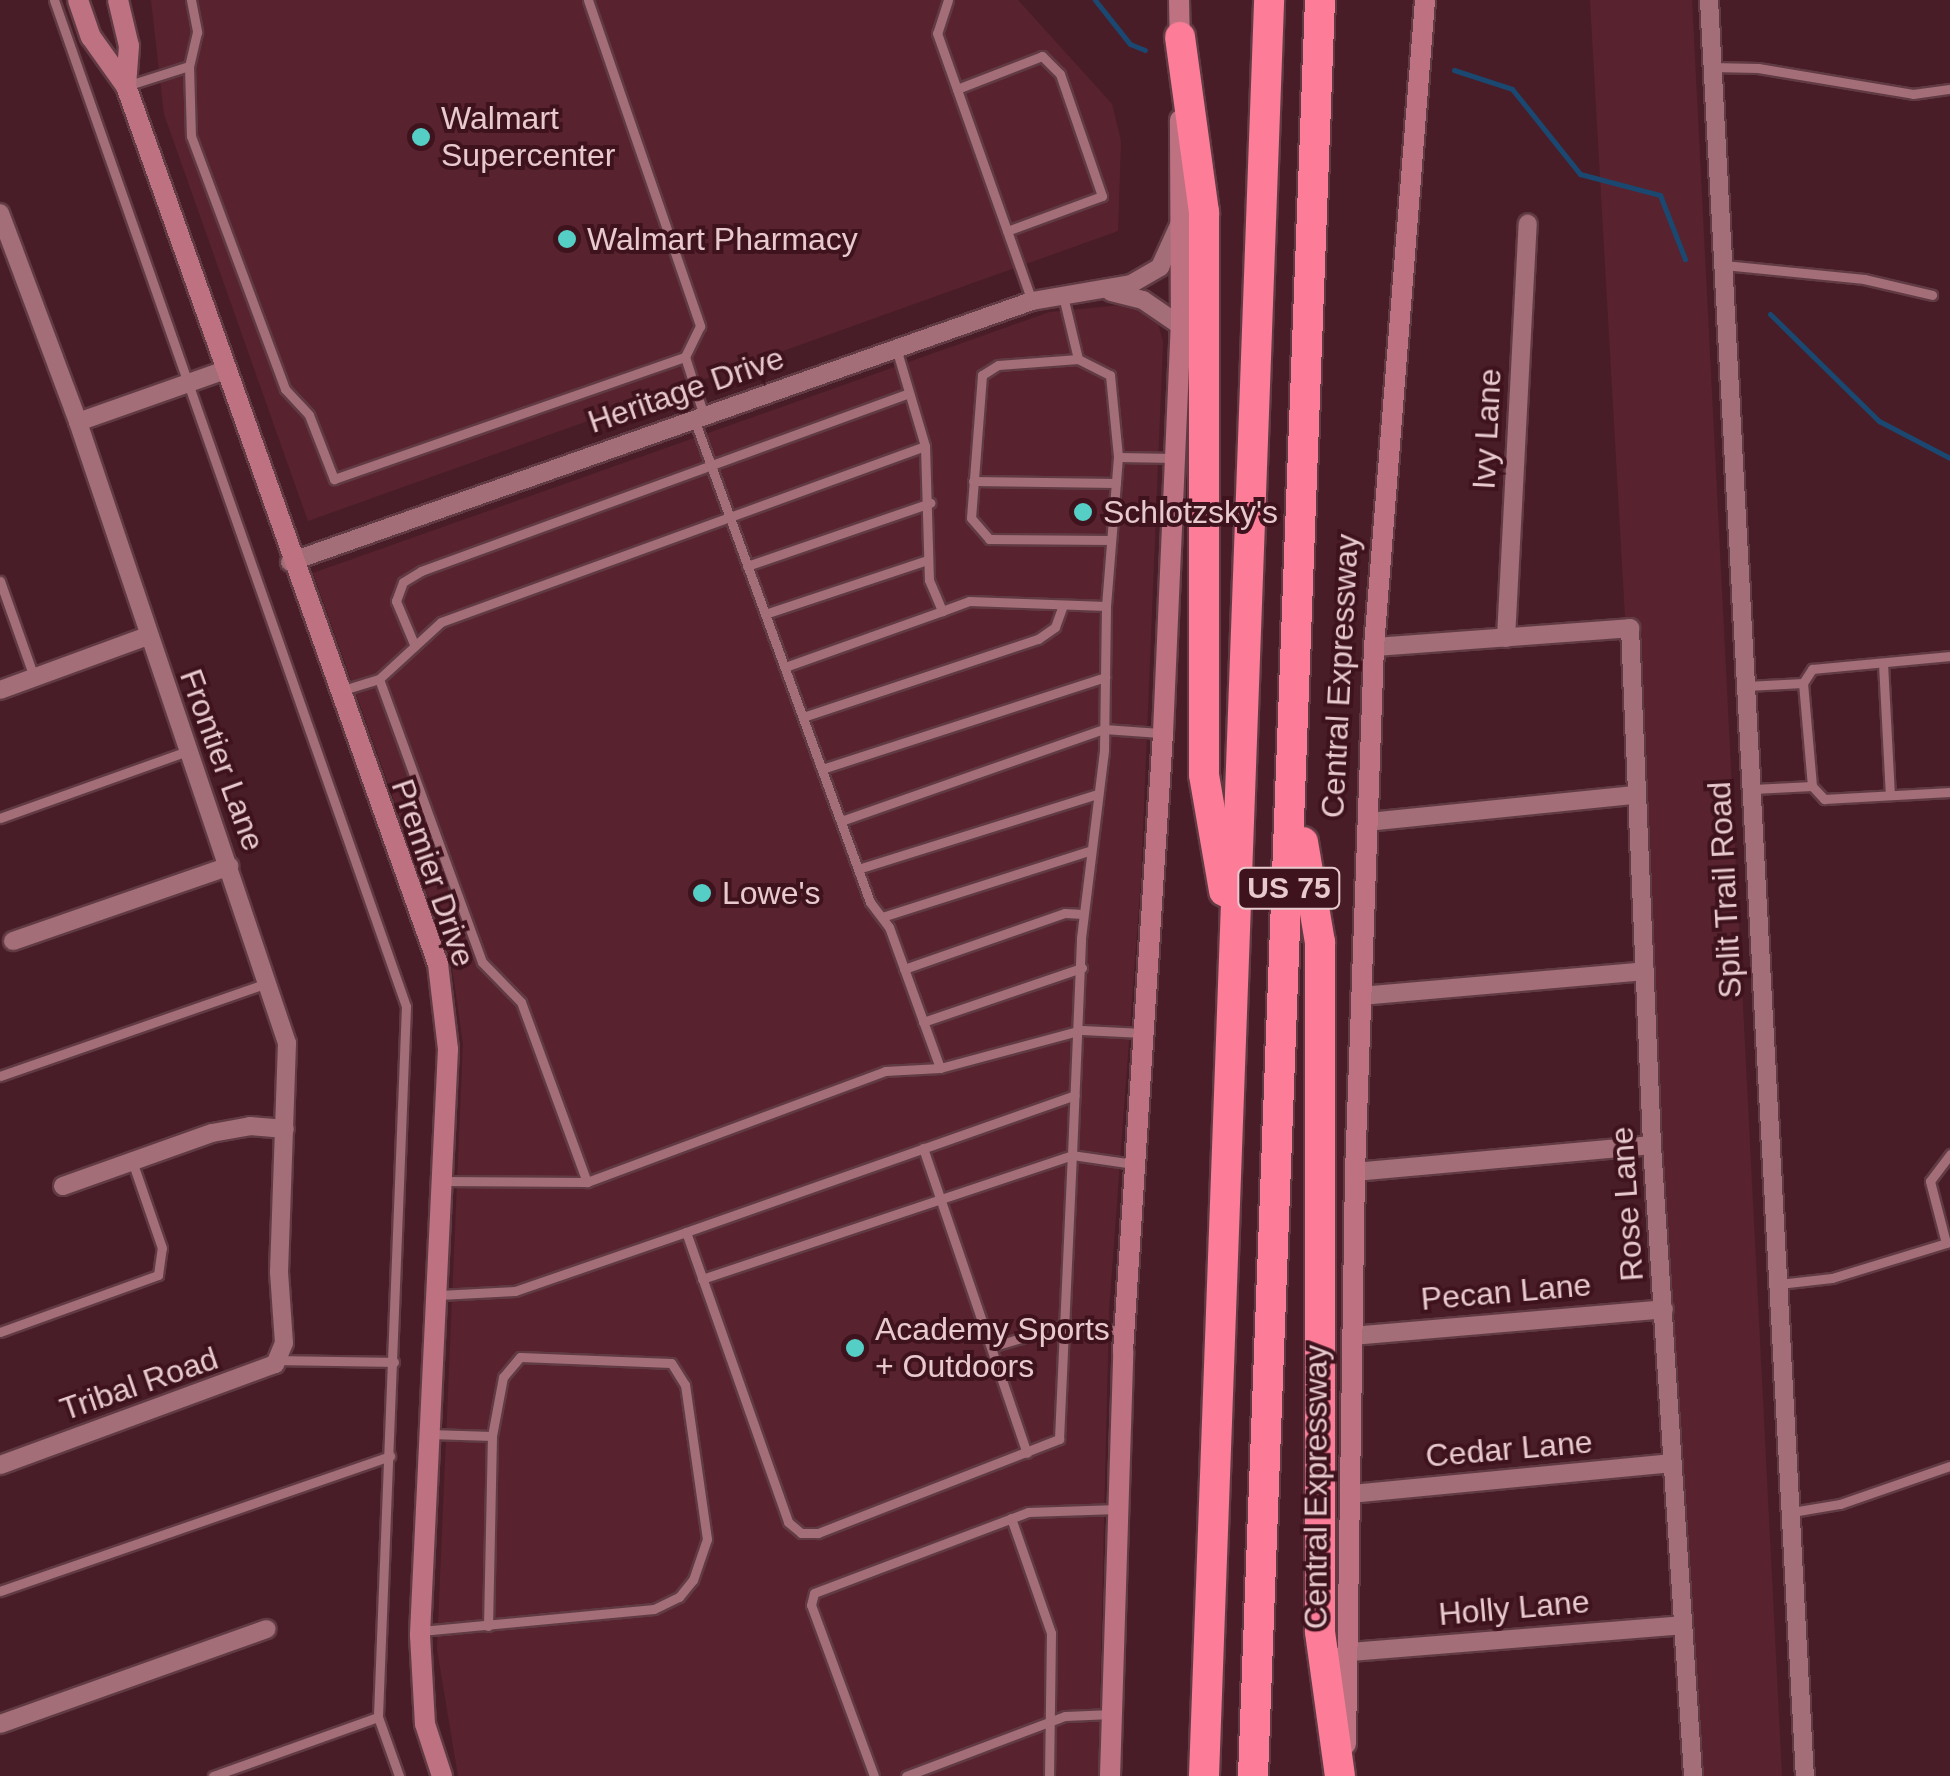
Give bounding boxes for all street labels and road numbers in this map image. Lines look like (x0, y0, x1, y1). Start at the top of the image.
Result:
street label: Heritage Drive (583, 339, 789, 441)
street label: Ivy Lane (1465, 368, 1509, 490)
street label: Central Expressway (1313, 533, 1367, 819)
street label: Frontier Lane (171, 664, 273, 856)
street label: Premier Drive (383, 774, 483, 972)
street label: Split Trail Road (1700, 780, 1750, 1000)
road number: US 75 (1236, 863, 1342, 913)
street label: Rose Lane (1602, 1125, 1652, 1283)
street label: Pecan Lane (1419, 1265, 1593, 1319)
street label: Tribal Road (55, 1339, 223, 1429)
street label: Central Expressway (1297, 1345, 1335, 1629)
street label: Cedar Lane (1424, 1423, 1594, 1475)
street label: Holly Lane (1437, 1582, 1591, 1634)

